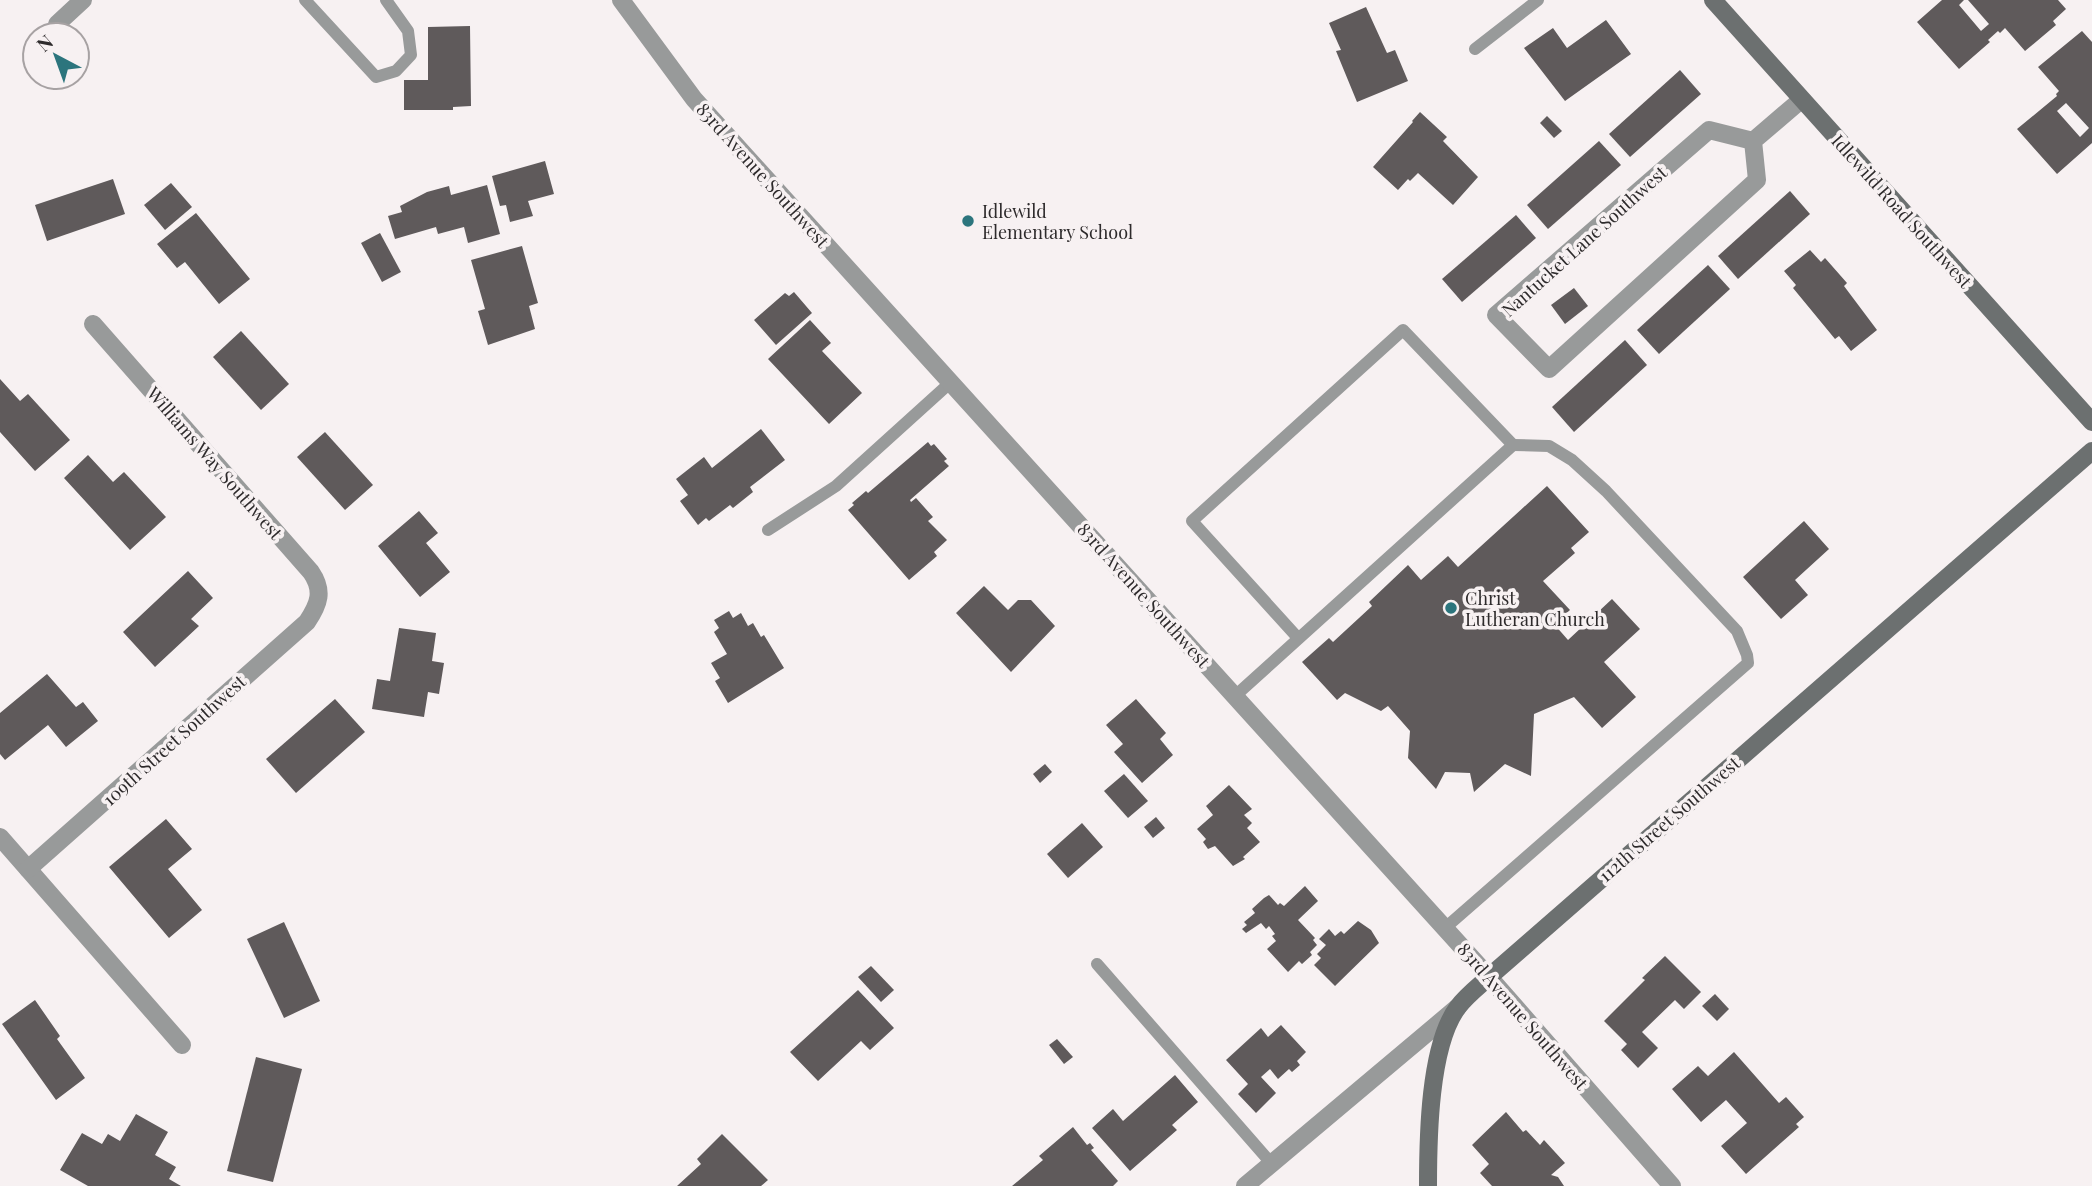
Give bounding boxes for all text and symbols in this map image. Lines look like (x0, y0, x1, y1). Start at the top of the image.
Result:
north arrow (21, 21, 91, 91)
text: N (30, 28, 58, 57)
street label: 83rd Avenue Southwest (691, 97, 835, 253)
street label: Idlewild Road Southwest (1827, 129, 1978, 293)
street label: Nantucket Lane Southwest (1496, 160, 1672, 322)
place label: Idlewild Elementary School (982, 199, 1133, 244)
marker: Idlewild Elementary School (960, 213, 976, 229)
street label: Williams Way Southwest (141, 381, 288, 545)
street label: 83rd Avenue Southwest (1072, 517, 1216, 673)
place label: Christ Lutheran Church (1465, 586, 1605, 631)
marker: Christ Lutheran Church (1443, 600, 1459, 616)
street label: 109th Street Southwest (97, 669, 251, 811)
street label: 112th Street Southwest (1593, 751, 1745, 887)
street label: 83rd Avenue Southwest (1453, 937, 1594, 1095)

